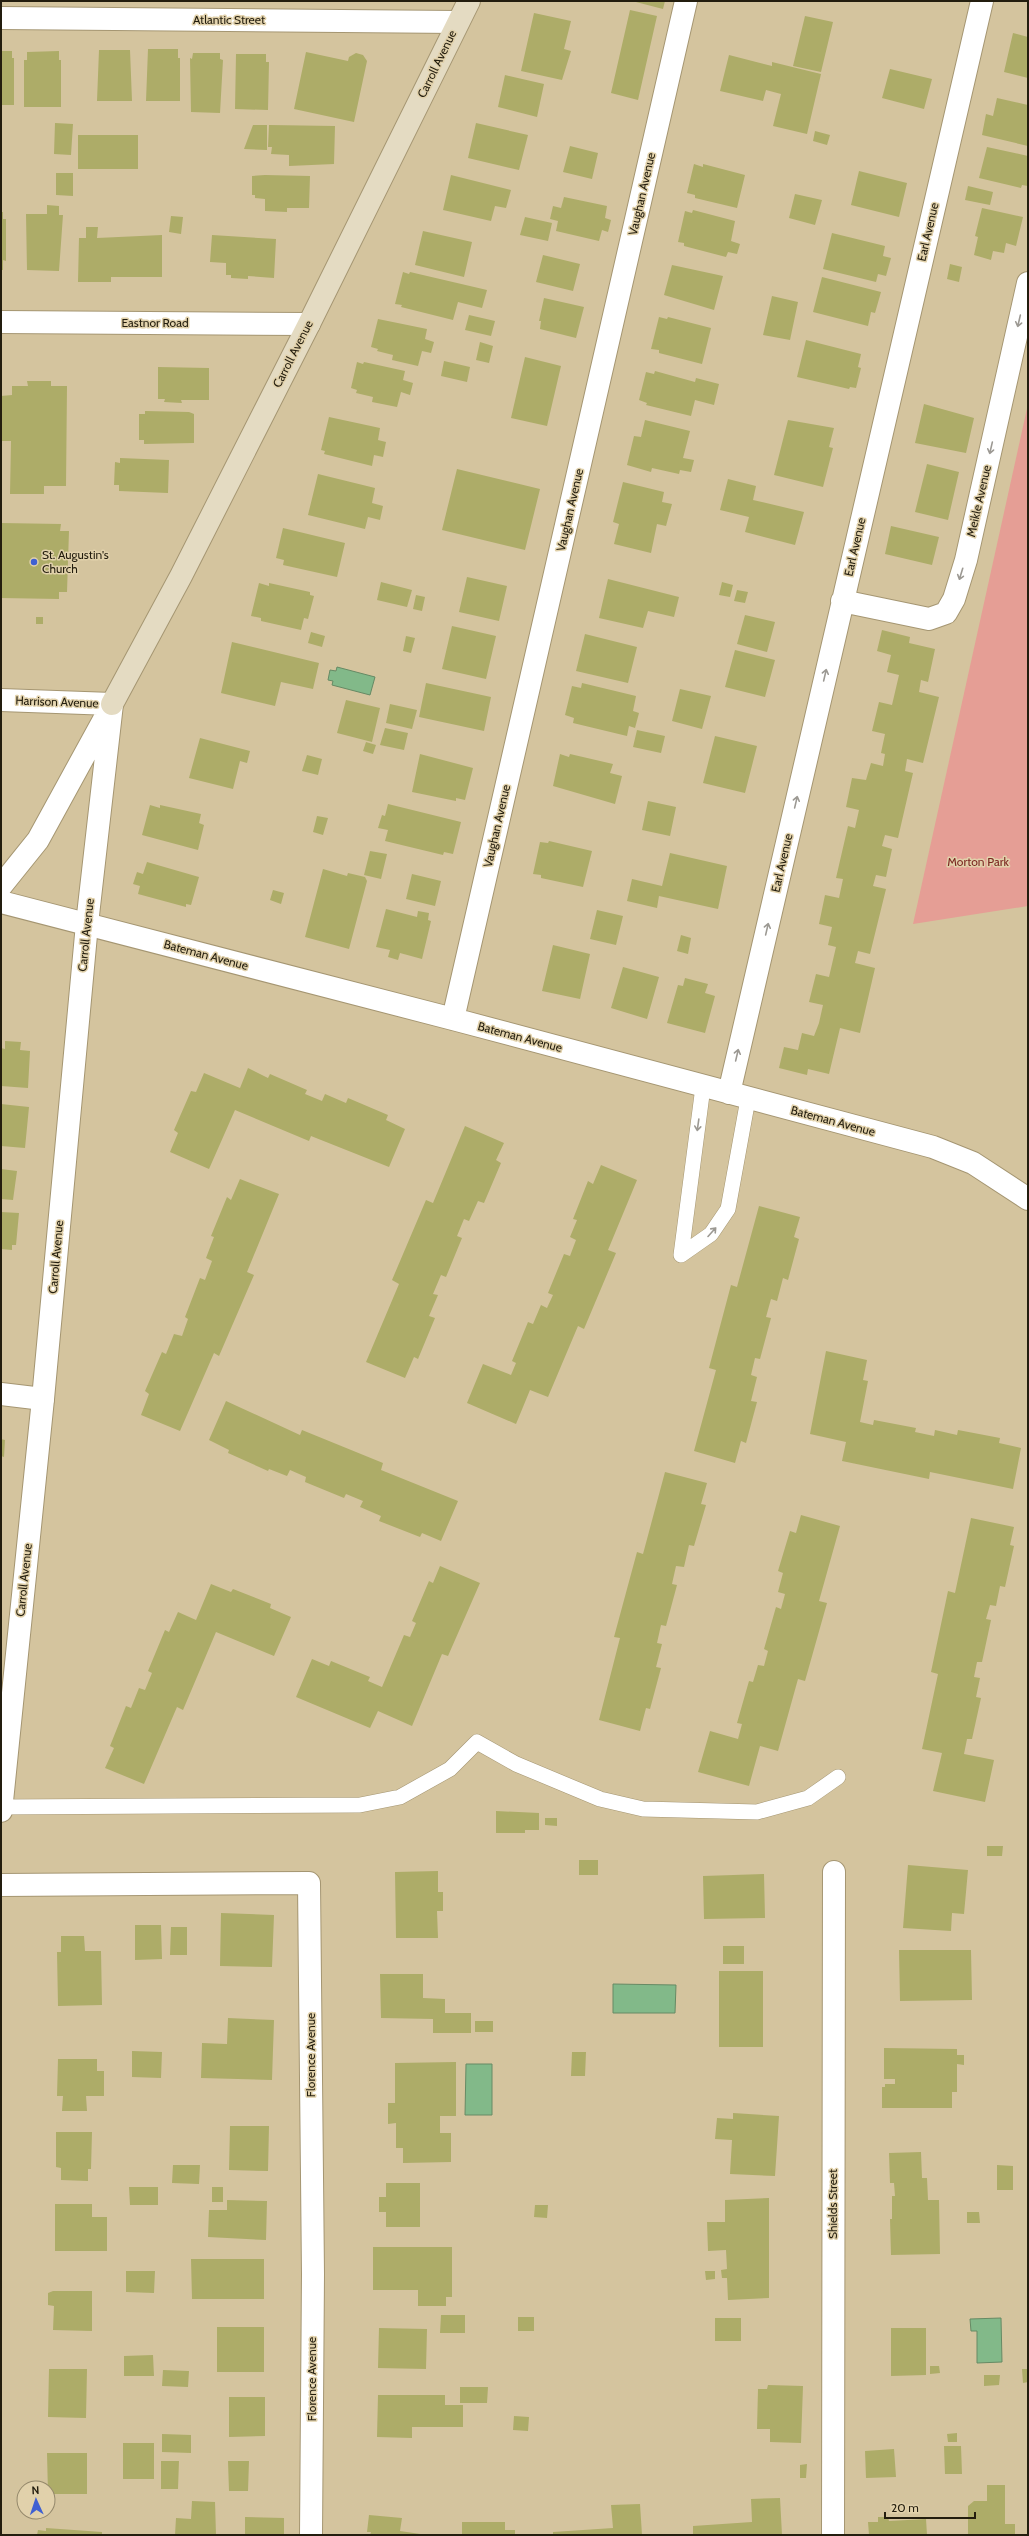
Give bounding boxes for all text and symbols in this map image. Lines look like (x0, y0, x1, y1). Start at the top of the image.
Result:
street label: Atlantic Street (193, 12, 265, 27)
street label: Carroll Avenue (414, 27, 459, 100)
street label: Vaughan Avenue (625, 151, 658, 237)
street label: Earl Avenue (913, 201, 942, 263)
one-way arrow (1015, 314, 1023, 327)
street label: Eastnor Road (121, 315, 189, 330)
street label: Carroll Avenue (269, 318, 316, 390)
one-way arrow (987, 441, 995, 454)
street label: Meikle Avenue (963, 463, 994, 538)
street label: Vaughan Avenue (553, 467, 586, 553)
street label: Earl Avenue (840, 516, 869, 578)
place label: St. Augustin's Church (42, 547, 109, 576)
marker: St. Augustin's Church (29, 557, 39, 567)
one-way arrow (957, 568, 965, 580)
one-way arrow (822, 669, 830, 682)
street label: Harrison Avenue (15, 693, 99, 710)
street label: Vaughan Avenue (480, 783, 513, 869)
one-way arrow (792, 796, 800, 809)
street label: Earl Avenue (767, 832, 796, 894)
park label: Morton Park (947, 854, 1009, 869)
street label: Carroll Avenue (74, 898, 97, 972)
one-way arrow (763, 923, 771, 936)
street label: Bateman Avenue (162, 936, 250, 973)
street label: Bateman Avenue (476, 1018, 564, 1055)
one-way arrow (734, 1049, 742, 1062)
street label: Bateman Avenue (789, 1102, 877, 1139)
one-way arrow (694, 1119, 702, 1132)
street label: Carroll Avenue (45, 1220, 66, 1294)
one-way arrow (707, 1227, 716, 1237)
street label: Carroll Avenue (12, 1543, 35, 1617)
street label: Florence Avenue (303, 2013, 318, 2097)
street label: Shields Street (825, 2169, 840, 2239)
street label: Florence Avenue (304, 2337, 319, 2421)
north arrow (16, 2480, 56, 2520)
text: N (31, 2483, 40, 2497)
scale bar (885, 2494, 975, 2520)
text: 20 m (891, 2500, 919, 2515)

